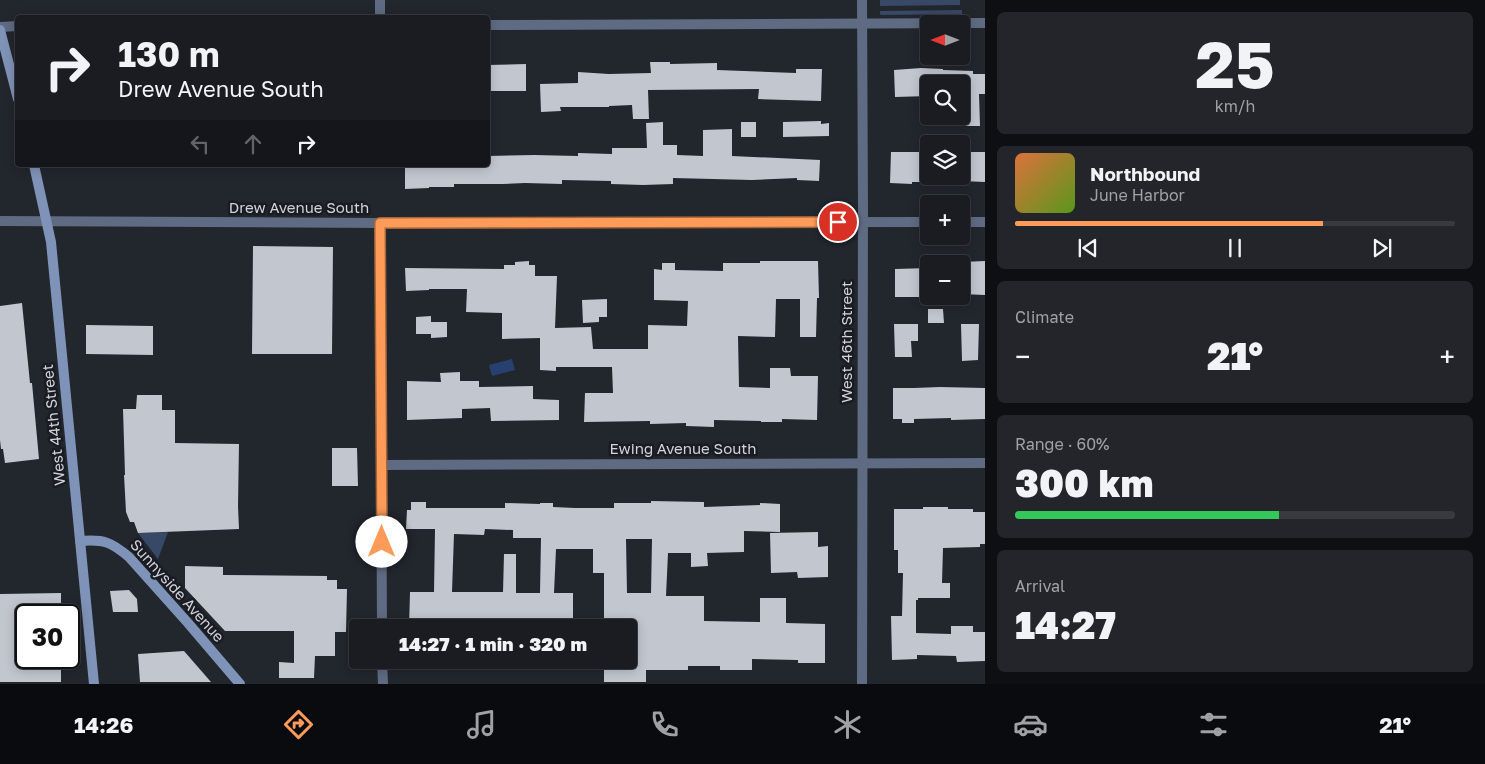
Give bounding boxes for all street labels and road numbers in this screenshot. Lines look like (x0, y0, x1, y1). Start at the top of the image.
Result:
street label: Drew Avenue South (229, 198, 369, 216)
street label: West 46th Street (837, 281, 855, 403)
street label: West 44th Street (38, 364, 68, 487)
street label: Ewing Avenue South (610, 439, 756, 457)
street label: Sunnyside Avenue (127, 535, 229, 646)

